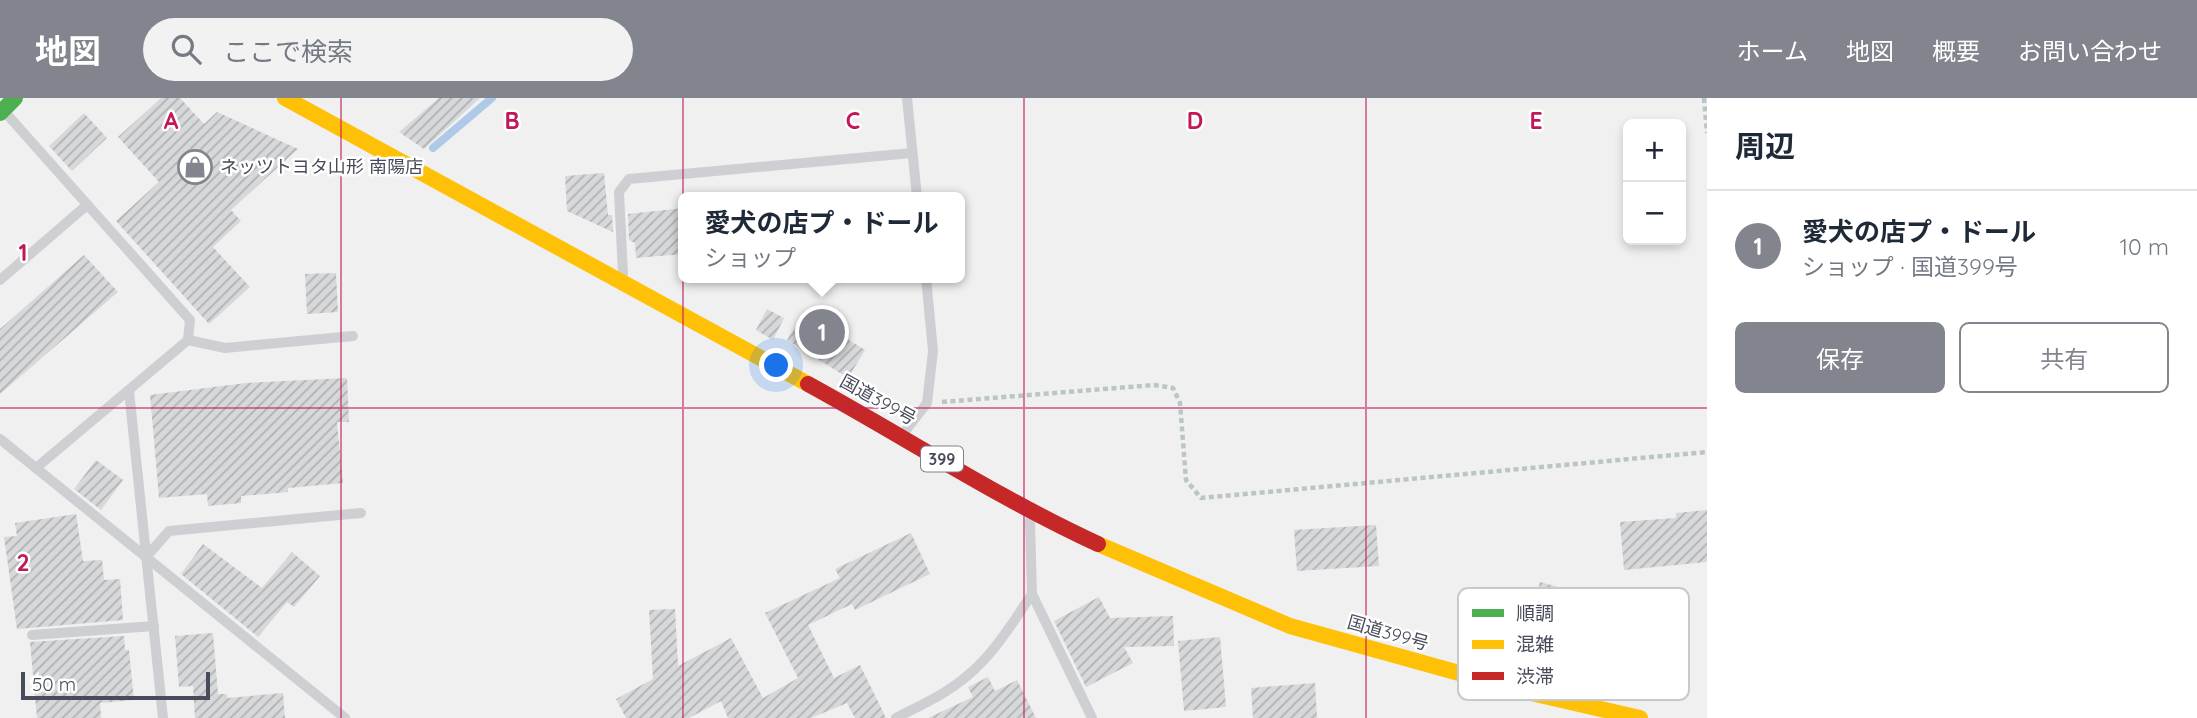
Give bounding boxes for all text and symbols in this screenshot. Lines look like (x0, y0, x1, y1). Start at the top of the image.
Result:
search box (143, 18, 633, 81)
text: 地図 (35, 30, 101, 71)
icon: search (167, 30, 205, 68)
text: ここで検索 (223, 35, 353, 68)
text: ホーム (1737, 36, 1808, 66)
text: 地図 (1846, 36, 1894, 66)
text: 概要 (1932, 36, 1980, 66)
text: お問い合わせ (2018, 36, 2162, 66)
text: A (164, 106, 179, 135)
text: B (504, 106, 520, 135)
text: C (846, 106, 860, 135)
text: D (1187, 106, 1203, 135)
text: E (1529, 106, 1543, 135)
map controls (1623, 119, 1686, 245)
button: + (1623, 119, 1686, 182)
text: 周辺 (1735, 127, 1795, 165)
shop icon: ネッツトヨタ山形 南陽店 (176, 148, 214, 186)
place label: ネッツトヨタ山形 南陽店 (220, 155, 423, 178)
button: − (1623, 182, 1686, 245)
popup (678, 192, 965, 283)
text: 愛犬の店プ・ドール (704, 206, 939, 239)
text: 愛犬の店プ・ドール (1802, 215, 2036, 248)
text: 1 (1754, 232, 1762, 261)
text: 10 m (2120, 232, 2169, 261)
text: 1 (19, 238, 27, 267)
text: ショップ (704, 243, 796, 272)
text: ショップ · 国道399号 (1802, 252, 2018, 281)
pin: 1 (799, 306, 845, 358)
button: 保存 (1735, 322, 1945, 393)
button: 共有 (1959, 322, 2169, 393)
your location (759, 348, 793, 382)
street label: 国道399号 (836, 369, 920, 430)
road number: 399 (921, 446, 963, 472)
text: 2 (16, 548, 30, 577)
legend (1458, 588, 1689, 700)
text: 順調 (1516, 601, 1554, 625)
street label: 国道399号 (1345, 610, 1431, 655)
text: 混雑 (1516, 632, 1554, 656)
text: 渋滞 (1516, 664, 1554, 688)
scale bar (21, 669, 210, 701)
text: 50 m (32, 672, 76, 696)

